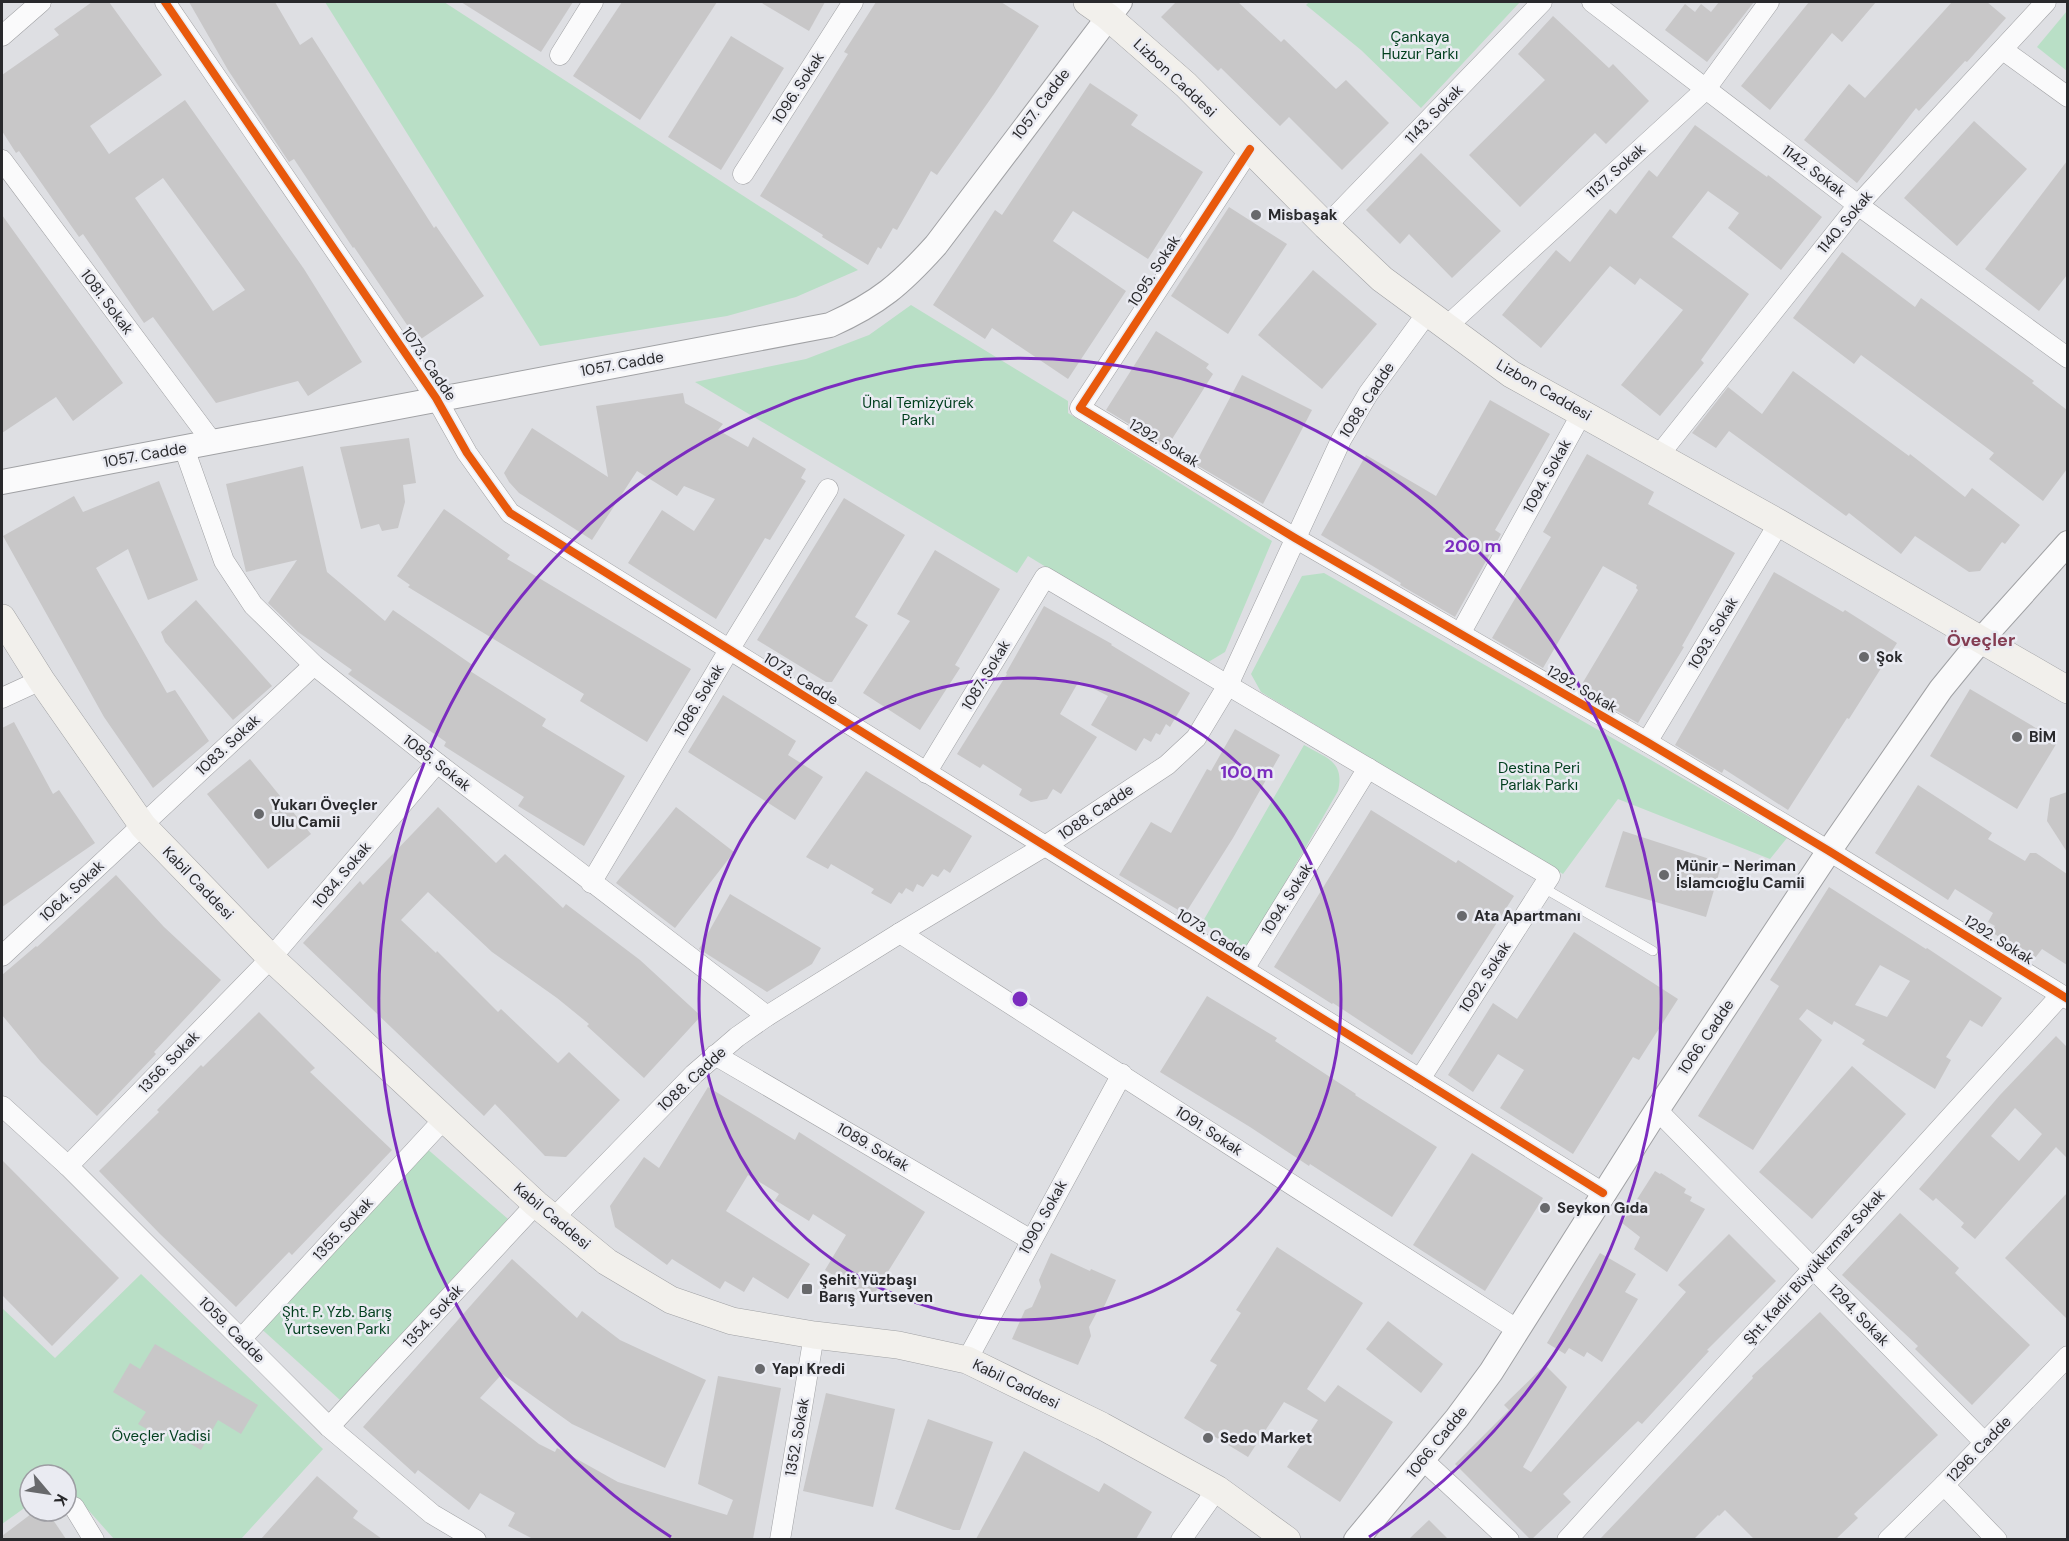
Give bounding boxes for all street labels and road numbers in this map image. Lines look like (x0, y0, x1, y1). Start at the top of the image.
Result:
street label: Lizbon Caddesi (1129, 34, 1221, 122)
street label: 1096. Sokak (768, 48, 829, 127)
street label: 1057. Cadde (1008, 64, 1074, 144)
street label: 1143. Sokak (1401, 80, 1468, 148)
street label: 1137. Sokak (1582, 139, 1650, 203)
street label: 1142. Sokak (1778, 140, 1850, 202)
street label: 1140. Sokak (1813, 186, 1877, 258)
street label: 1095. Sokak (1123, 231, 1185, 311)
street label: 1081. Sokak (76, 266, 138, 339)
street label: 1073. Cadde (397, 323, 461, 405)
street label: 1057. Cadde (579, 347, 665, 381)
street label: Lizbon Caddesi (1493, 355, 1595, 425)
street label: 1088. Cadde (1335, 358, 1399, 442)
street label: 1292. Sokak (1125, 414, 1203, 472)
street label: 1094. Sokak (1519, 435, 1576, 516)
street label: 1057. Cadde (102, 438, 188, 472)
street label: 1093. Sokak (1684, 593, 1743, 673)
street label: 1087. Sokak (957, 636, 1015, 714)
street label: 1073. Cadde (760, 648, 842, 710)
street label: 1086. Sokak (670, 660, 729, 740)
street label: 1292. Sokak (1543, 661, 1621, 718)
street label: 1083. Sokak (192, 710, 265, 780)
street label: 1085. Sokak (399, 730, 475, 796)
street label: 1088. Cadde (1055, 780, 1137, 844)
street label: 1084. Sokak (308, 837, 376, 912)
street label: Kabil Caddesi (158, 842, 238, 924)
street label: 1064. Sokak (35, 856, 109, 926)
street label: 1094. Sokak (1257, 859, 1317, 939)
street label: 1073. Cadde (1173, 904, 1255, 966)
street label: 1292. Sokak (1960, 911, 2038, 970)
street label: 1092. Sokak (1455, 937, 1516, 1016)
street label: 1066. Cadde (1674, 996, 1738, 1078)
street label: 1356. Sokak (134, 1026, 204, 1097)
street label: 1088. Cadde (654, 1042, 730, 1116)
street label: 1091. Sokak (1171, 1102, 1247, 1160)
street label: 1089. Sokak (833, 1118, 913, 1176)
street label: 1090. Sokak (1014, 1176, 1072, 1258)
street label: Kabil Caddesi (509, 1178, 595, 1254)
street label: Şht. Kadir Büyükkızmaz Sokak (1739, 1185, 1889, 1349)
street label: 1355. Sokak (309, 1193, 378, 1265)
street label: 1294. Sokak (1824, 1279, 1894, 1351)
street label: 1354. Sokak (399, 1280, 468, 1352)
street label: 1059. Cadde (195, 1293, 269, 1367)
street label: Kabil Caddesi (969, 1354, 1063, 1414)
street label: 1352. Sokak (780, 1396, 814, 1478)
street label: 1066. Cadde (1402, 1402, 1472, 1482)
street label: 1296. Cadde (1942, 1412, 2016, 1486)

